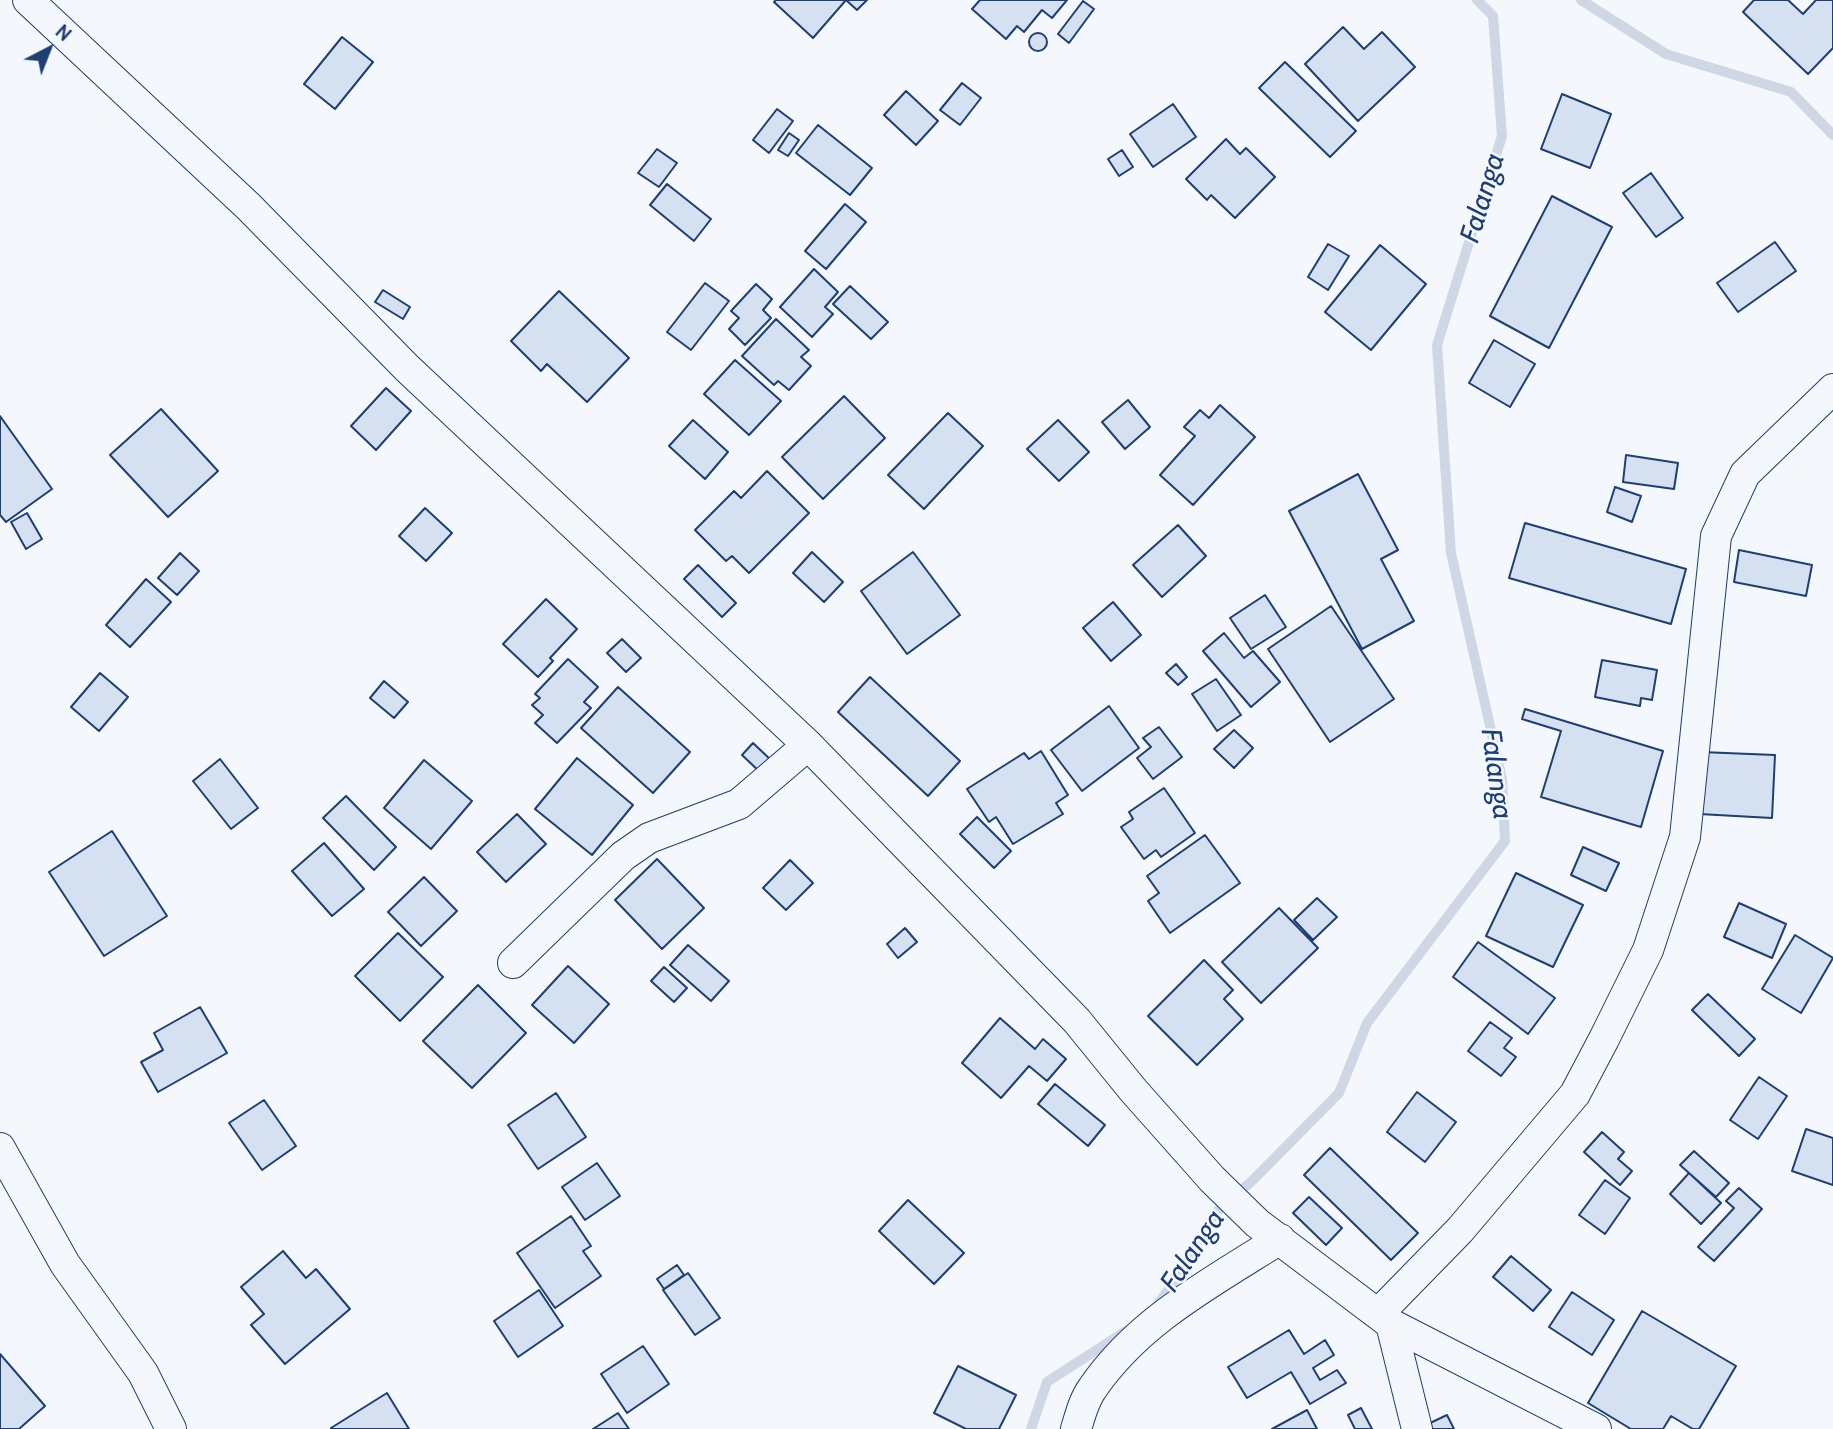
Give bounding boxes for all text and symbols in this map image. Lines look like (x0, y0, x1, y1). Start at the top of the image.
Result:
north arrow (14, 14, 84, 84)
text: N (51, 20, 76, 46)
water label: Falanga (1454, 149, 1512, 247)
water label: Falanga (1473, 726, 1519, 822)
water label: Falanga (1153, 1204, 1233, 1298)

